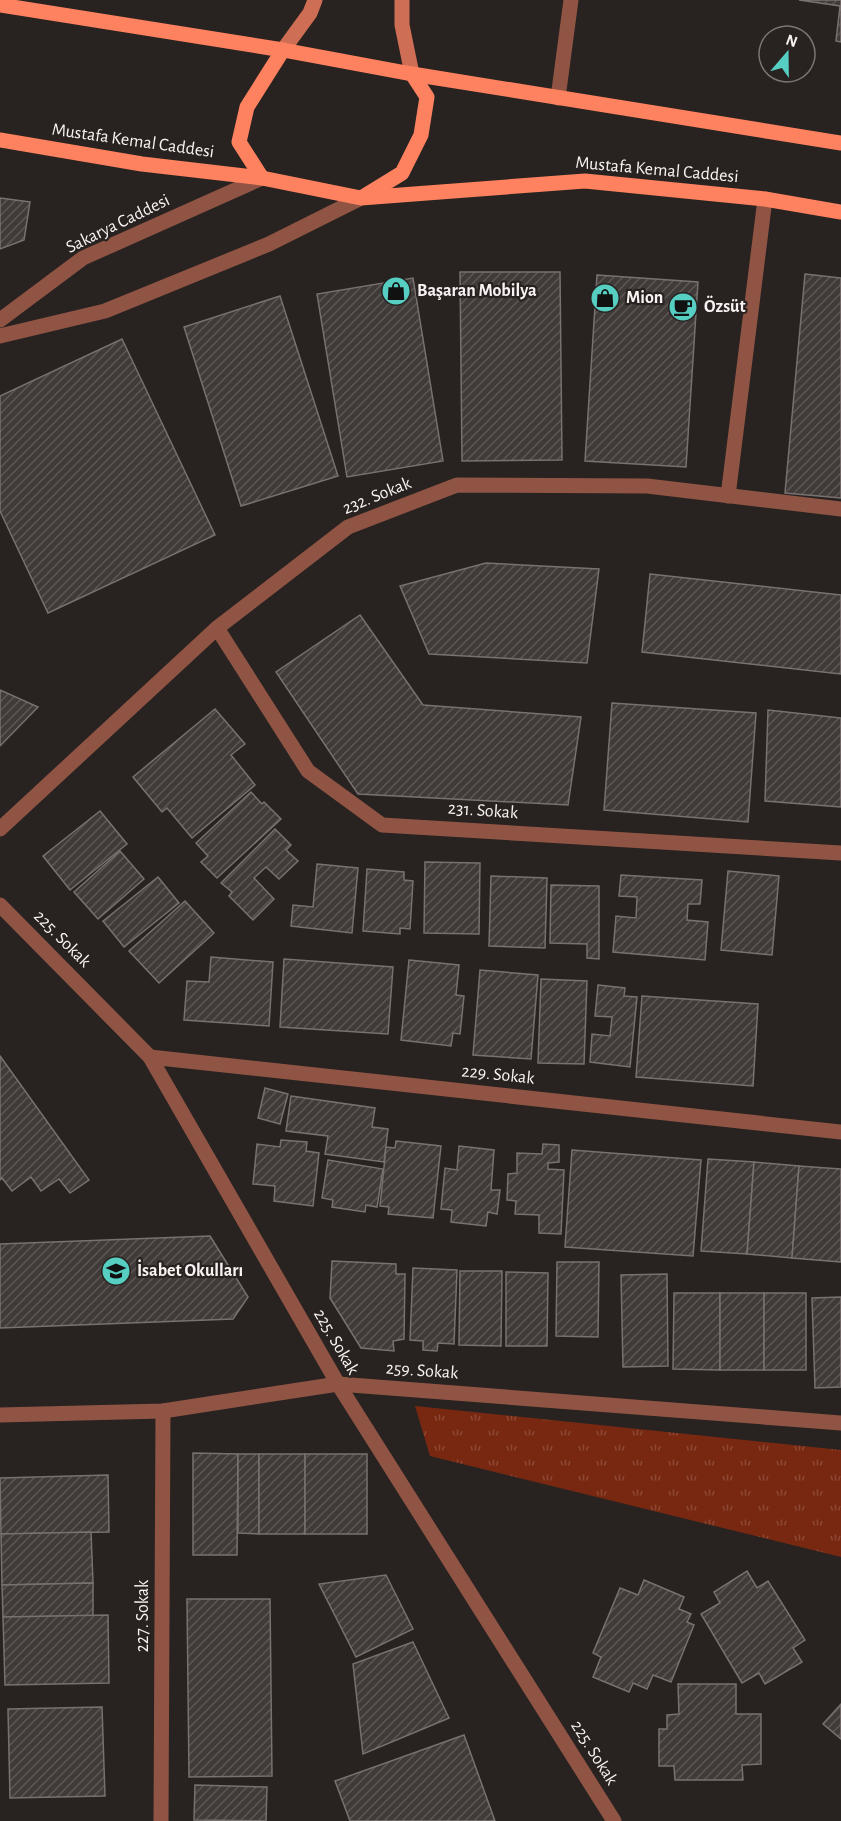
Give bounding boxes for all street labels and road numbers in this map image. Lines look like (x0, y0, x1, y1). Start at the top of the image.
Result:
street label: Mustafa Kemal Caddesi (51, 121, 215, 161)
street label: Mustafa Kemal Caddesi (575, 154, 739, 186)
street label: Sakarya Caddesi (63, 191, 173, 257)
street label: 232. Sokak (340, 474, 415, 518)
street label: 231. Sokak (447, 800, 519, 822)
street label: 225. Sokak (30, 907, 94, 971)
street label: 229. Sokak (461, 1062, 536, 1088)
street label: 225. Sokak (310, 1306, 362, 1379)
street label: 259. Sokak (385, 1359, 460, 1383)
street label: 227. Sokak (134, 1579, 152, 1652)
street label: 225. Sokak (567, 1718, 621, 1789)

